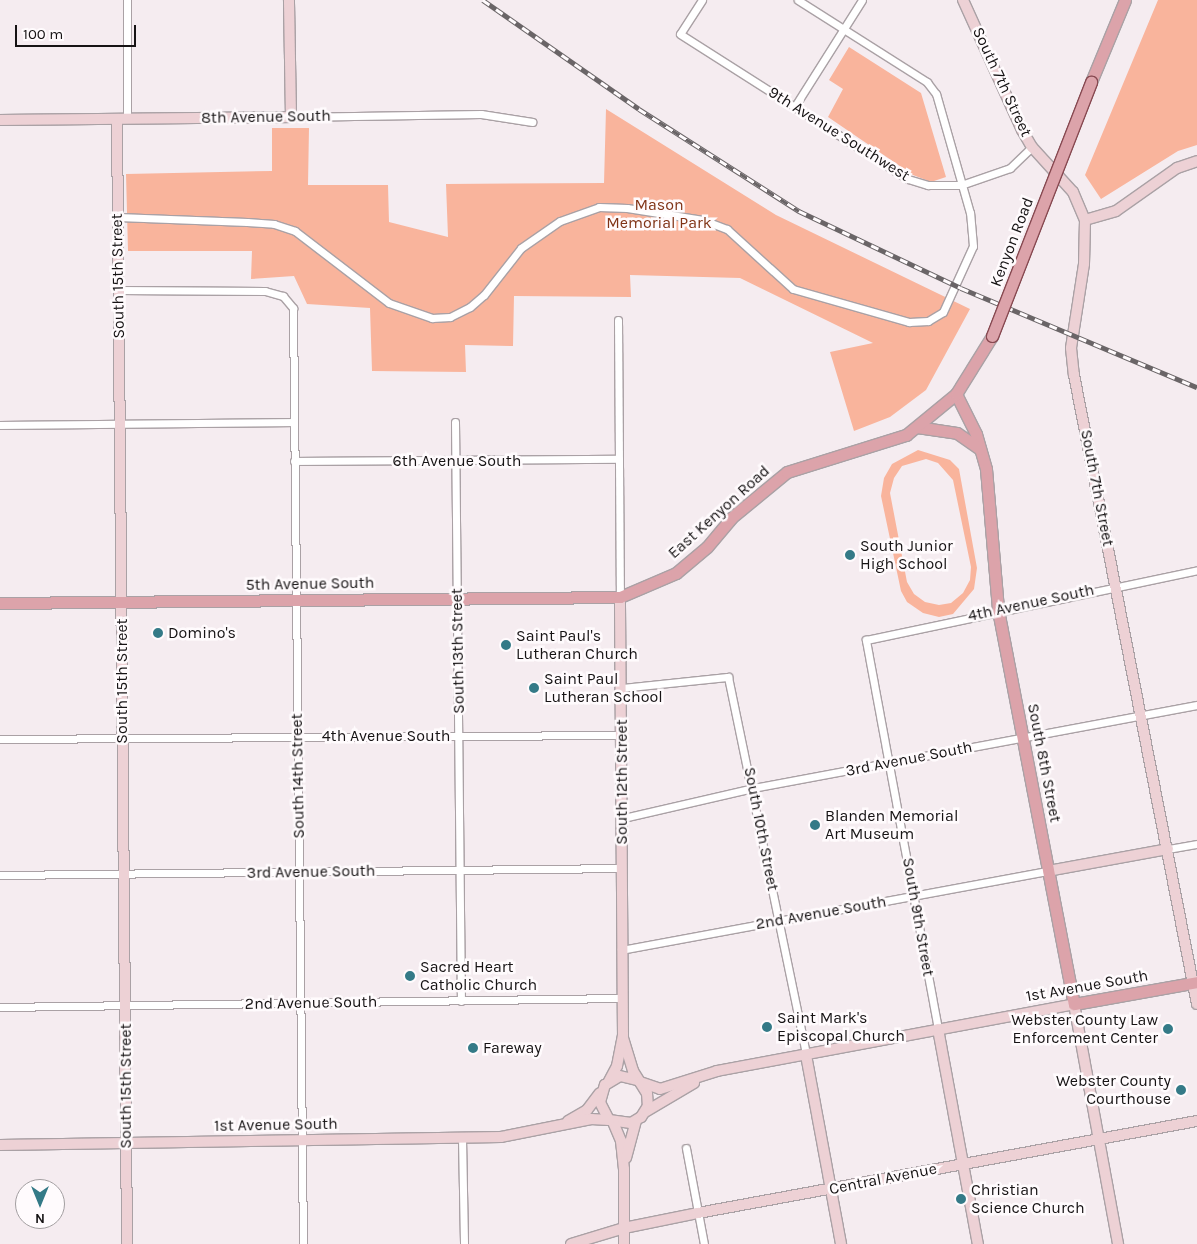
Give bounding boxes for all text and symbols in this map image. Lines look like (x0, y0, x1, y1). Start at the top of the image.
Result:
scale bar (18, 15, 139, 47)
street label: South 7th Street (968, 24, 1036, 140)
text: 100 m (23, 25, 63, 43)
street label: 9th Avenue Southwest (765, 83, 913, 185)
street label: 8th Avenue South (201, 106, 331, 128)
park label: Mason Memorial Park (606, 195, 712, 233)
street label: Kenyon Road (986, 195, 1038, 289)
street label: South 15th Street (107, 213, 129, 339)
street label: South 7th Street (1076, 428, 1118, 548)
street label: 6th Avenue South (393, 451, 521, 471)
street label: East Kenyon Road (664, 461, 774, 563)
place label: South Junior High School (860, 536, 953, 574)
marker: South Junior High School (844, 549, 856, 561)
street label: 5th Avenue South (245, 573, 375, 595)
street label: 4th Avenue South (966, 580, 1096, 626)
street label: South 13th Street (447, 588, 469, 714)
street label: South 15th Street (112, 618, 132, 744)
place label: Domino's (168, 623, 236, 643)
place label: Saint Paul's Lutheran Church (516, 626, 638, 664)
marker: Domino's (152, 627, 164, 639)
marker: Saint Paul's Lutheran Church (500, 639, 512, 651)
place label: Saint Paul Lutheran School (544, 669, 663, 707)
marker: Saint Paul Lutheran School (528, 682, 540, 694)
street label: South 8th Street (1023, 702, 1065, 824)
street label: South 14th Street (287, 713, 309, 839)
street label: South 12th Street (612, 719, 632, 845)
street label: 4th Avenue South (322, 726, 450, 746)
street label: 3rd Avenue South (844, 737, 974, 781)
street label: South 10th Street (740, 765, 782, 893)
place label: Blanden Memorial Art Museum (825, 806, 958, 844)
marker: Blanden Memorial Art Museum (809, 819, 821, 831)
street label: South 9th Street (898, 856, 938, 978)
street label: 3rd Avenue South (246, 861, 376, 883)
street label: 2nd Avenue South (754, 892, 888, 934)
place label: Sacred Heart Catholic Church (420, 957, 537, 995)
street label: 1st Avenue South (1024, 966, 1150, 1006)
marker: Sacred Heart Catholic Church (404, 970, 416, 982)
street label: 2nd Avenue South (245, 992, 377, 1014)
place label: Saint Mark's Episcopal Church (777, 1008, 905, 1046)
place label: Webster County Law Enforcement Center (1011, 1010, 1158, 1048)
marker: Saint Mark's Episcopal Church (761, 1021, 773, 1033)
street label: South 15th Street (116, 1023, 136, 1149)
marker: Webster County Law Enforcement Center (1162, 1023, 1174, 1035)
place label: Fareway (483, 1038, 542, 1058)
marker: Fareway (467, 1042, 479, 1054)
place label: Webster County Courthouse (1056, 1071, 1171, 1109)
marker: Webster County Courthouse (1175, 1084, 1187, 1096)
street label: 1st Avenue South (214, 1114, 338, 1136)
street label: Central Avenue (828, 1159, 938, 1199)
north arrow (15, 1179, 65, 1229)
place label: Christian Science Church (971, 1180, 1085, 1218)
marker: Christian Science Church (955, 1193, 967, 1205)
text: N (35, 1210, 45, 1227)

